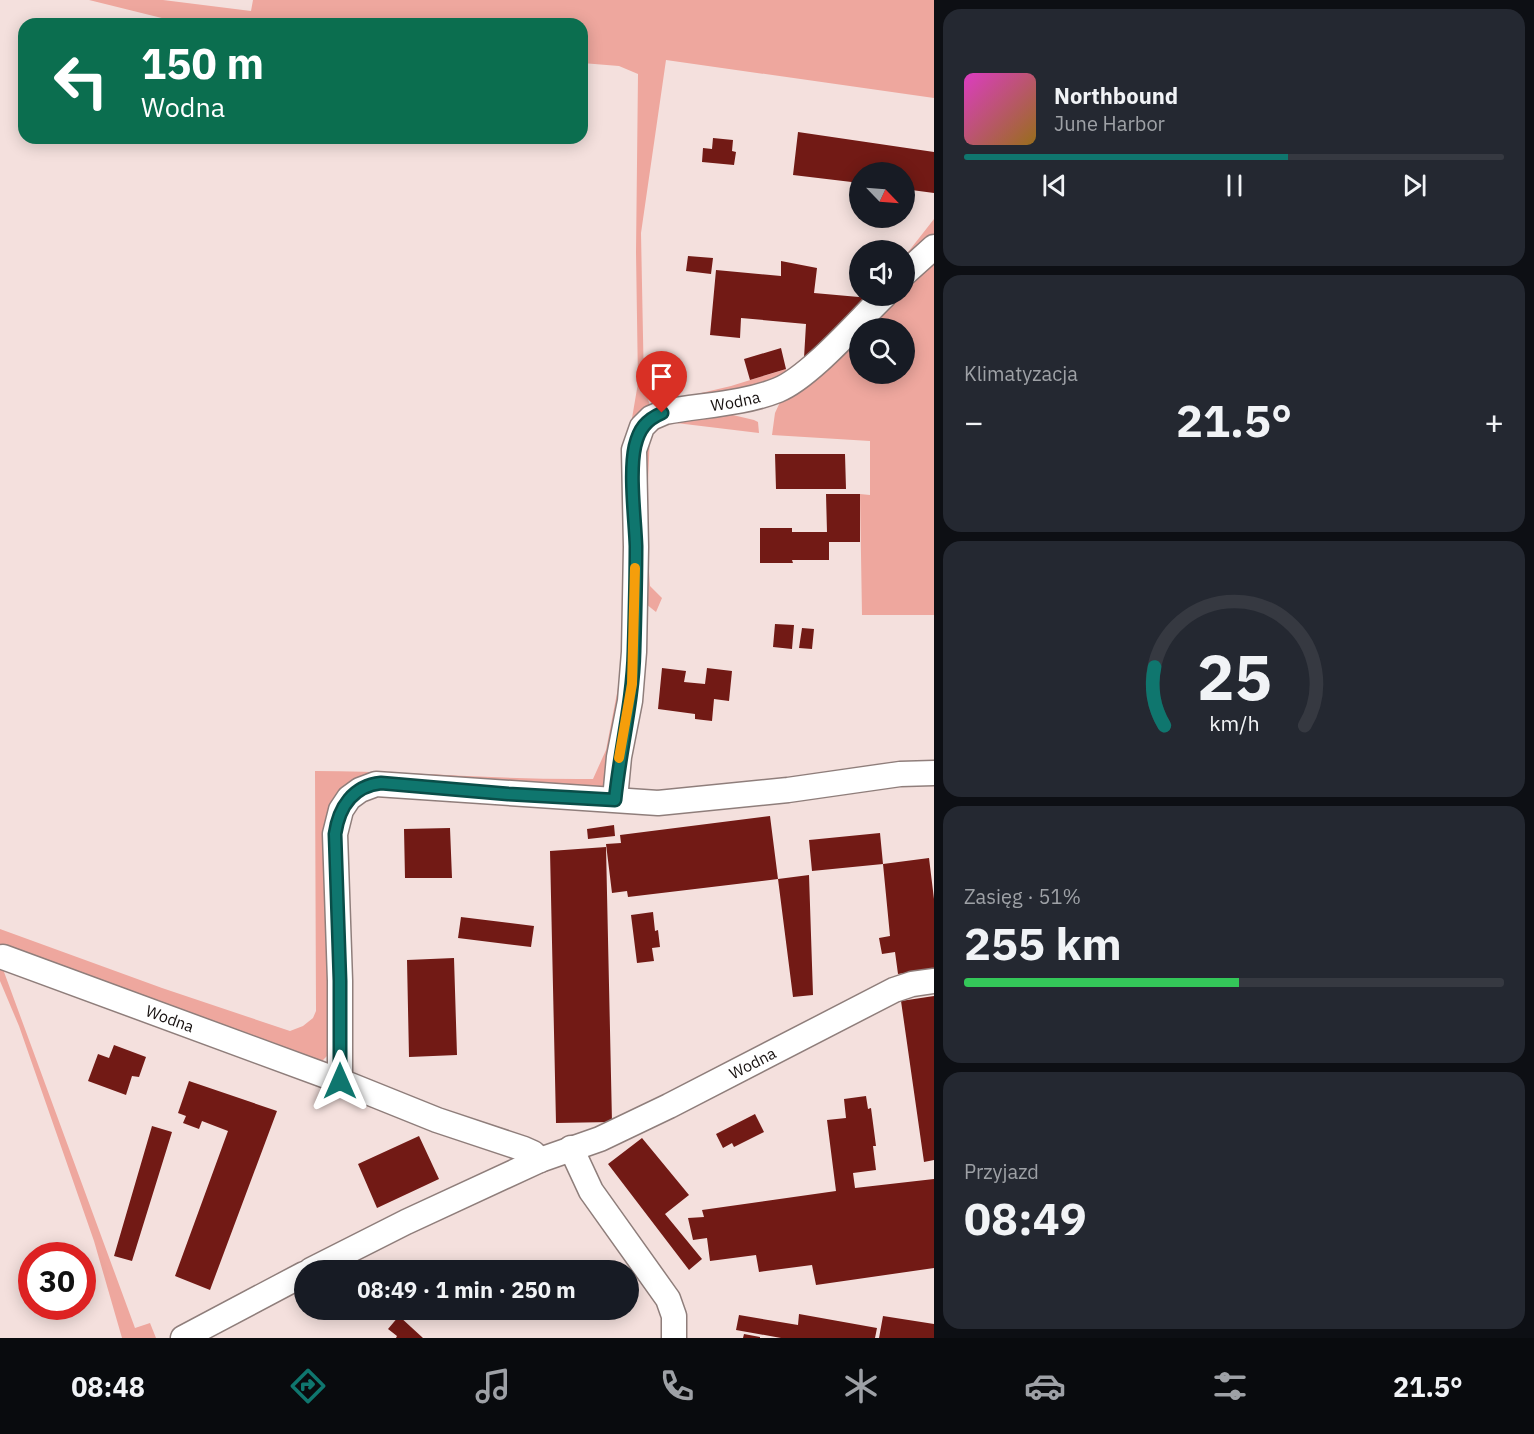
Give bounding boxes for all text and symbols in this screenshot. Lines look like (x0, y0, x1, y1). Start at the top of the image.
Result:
text: 150 m (141, 36, 264, 91)
icon: left (42, 42, 120, 120)
text: Northbound (1054, 81, 1178, 110)
text: Wodna (141, 89, 225, 124)
text: June Harbor (1054, 110, 1165, 137)
north arrow (849, 162, 915, 228)
map controls (849, 162, 915, 384)
icon: previous (1038, 169, 1071, 202)
icon: pause (1218, 169, 1251, 202)
icon: next (1398, 169, 1431, 202)
button: sound (849, 240, 915, 306)
button: search (849, 318, 915, 384)
pin (636, 351, 687, 413)
icon: arrive (645, 360, 678, 393)
text: Klimatyzacja (964, 360, 1078, 387)
street label: Wodna (709, 386, 763, 415)
text: 21.5° (1176, 391, 1292, 449)
text: − (964, 400, 984, 443)
text: + (1484, 400, 1504, 443)
text: 25 (1197, 636, 1271, 717)
text: km/h (1209, 709, 1259, 737)
text: Zasięg · 51% (964, 883, 1081, 910)
text: 255 km (964, 914, 1122, 972)
street label: Wodna (143, 1000, 197, 1037)
street label: Wodna (726, 1042, 780, 1083)
position arrow (308, 1049, 372, 1113)
text: Przyjazd (964, 1158, 1039, 1185)
text: 08:49 (964, 1189, 1087, 1247)
speed limit sign: 30 (18, 1242, 96, 1320)
text: 08:49 · 1 min · 250 m (357, 1275, 576, 1304)
icon: directions (287, 1365, 329, 1407)
icon: music (472, 1365, 514, 1407)
icon: phone (656, 1365, 698, 1407)
icon: climate (840, 1365, 882, 1407)
icon: car (1024, 1365, 1066, 1407)
icon: filters (1209, 1365, 1251, 1407)
text: 08:48 (71, 1369, 145, 1404)
text: 21.5° (1393, 1369, 1463, 1404)

